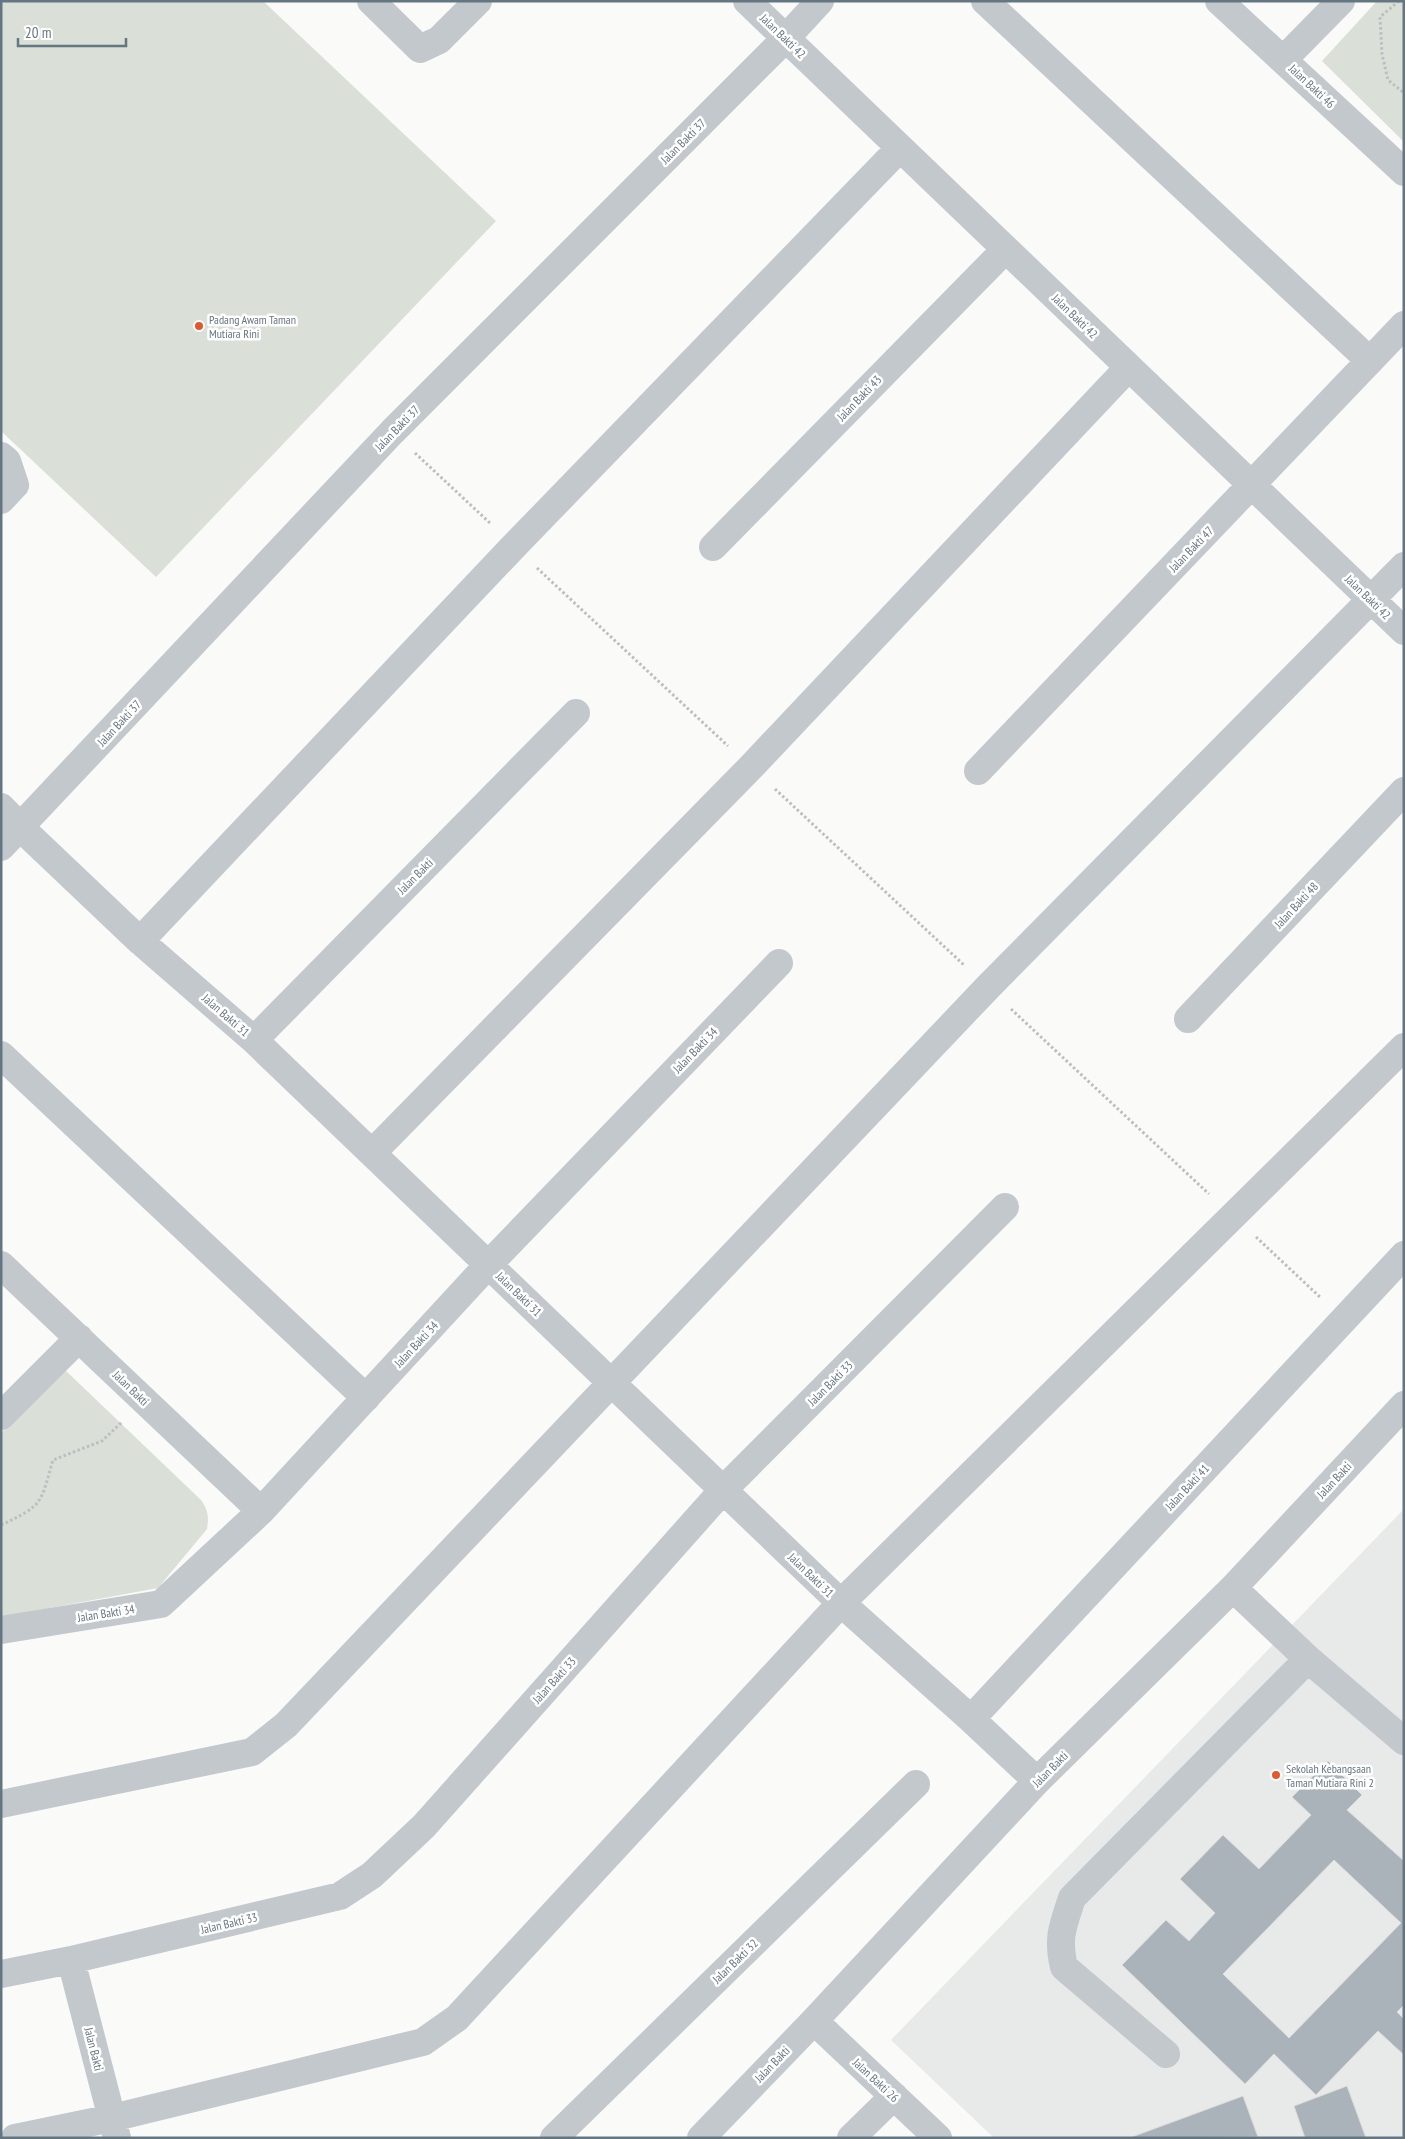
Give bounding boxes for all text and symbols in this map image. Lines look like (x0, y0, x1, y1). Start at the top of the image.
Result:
street label: Jalan Bakti 42 (756, 10, 809, 61)
scale bar (18, 15, 125, 47)
text: 20 m (25, 23, 51, 42)
street label: Jalan Bakti 46 (1285, 60, 1338, 111)
street label: Jalan Bakti 37 (657, 115, 709, 167)
street label: Jalan Bakti 42 (1048, 290, 1101, 341)
place label: Padang Awam Taman Mutiara Rini (209, 312, 296, 341)
marker: Padang Awam Taman Mutiara Rini (193, 320, 205, 332)
street label: Jalan Bakti 43 (833, 372, 884, 425)
street label: Jalan Bakti 37 (371, 402, 422, 455)
street label: Jalan Bakti 47 (1165, 523, 1216, 576)
street label: Jalan Bakti 42 (1341, 571, 1394, 622)
street label: Jalan Bakti 37 (93, 697, 144, 750)
street label: Jalan Bakti (393, 855, 436, 898)
street label: Jalan Bakti 48 (1270, 879, 1321, 932)
street label: Jalan Bakti 31 (199, 990, 253, 1040)
street label: Jalan Bakti 34 (669, 1024, 721, 1077)
street label: Jalan Bakti 31 (492, 1268, 545, 1319)
street label: Jalan Bakti 34 (390, 1317, 441, 1371)
street label: Jalan Bakti 33 (804, 1357, 856, 1409)
street label: Jalan Bakti (109, 1367, 152, 1409)
street label: Jalan Bakti (1313, 1459, 1355, 1502)
street label: Jalan Bakti 41 (1161, 1461, 1212, 1514)
street label: Jalan Bakti 31 (784, 1549, 837, 1600)
street label: Jalan Bakti 34 (75, 1601, 136, 1625)
street label: Jalan Bakti 33 (529, 1654, 579, 1707)
street label: Jalan Bakti (1028, 1748, 1071, 1791)
place label: Sekolah Kebangsaan Taman Mutiara Rini 2 (1286, 1761, 1374, 1790)
marker: Sekolah Kebangsaan Taman Mutiara Rini 2 (1270, 1769, 1282, 1781)
street label: Jalan Bakti 33 (198, 1909, 259, 1937)
street label: Jalan Bakti 32 (708, 1936, 761, 1987)
street label: Jalan Bakti (81, 2025, 107, 2072)
street label: Jalan Bakti (751, 2043, 793, 2086)
street label: Jalan Bakti 26 (849, 2054, 902, 2105)

